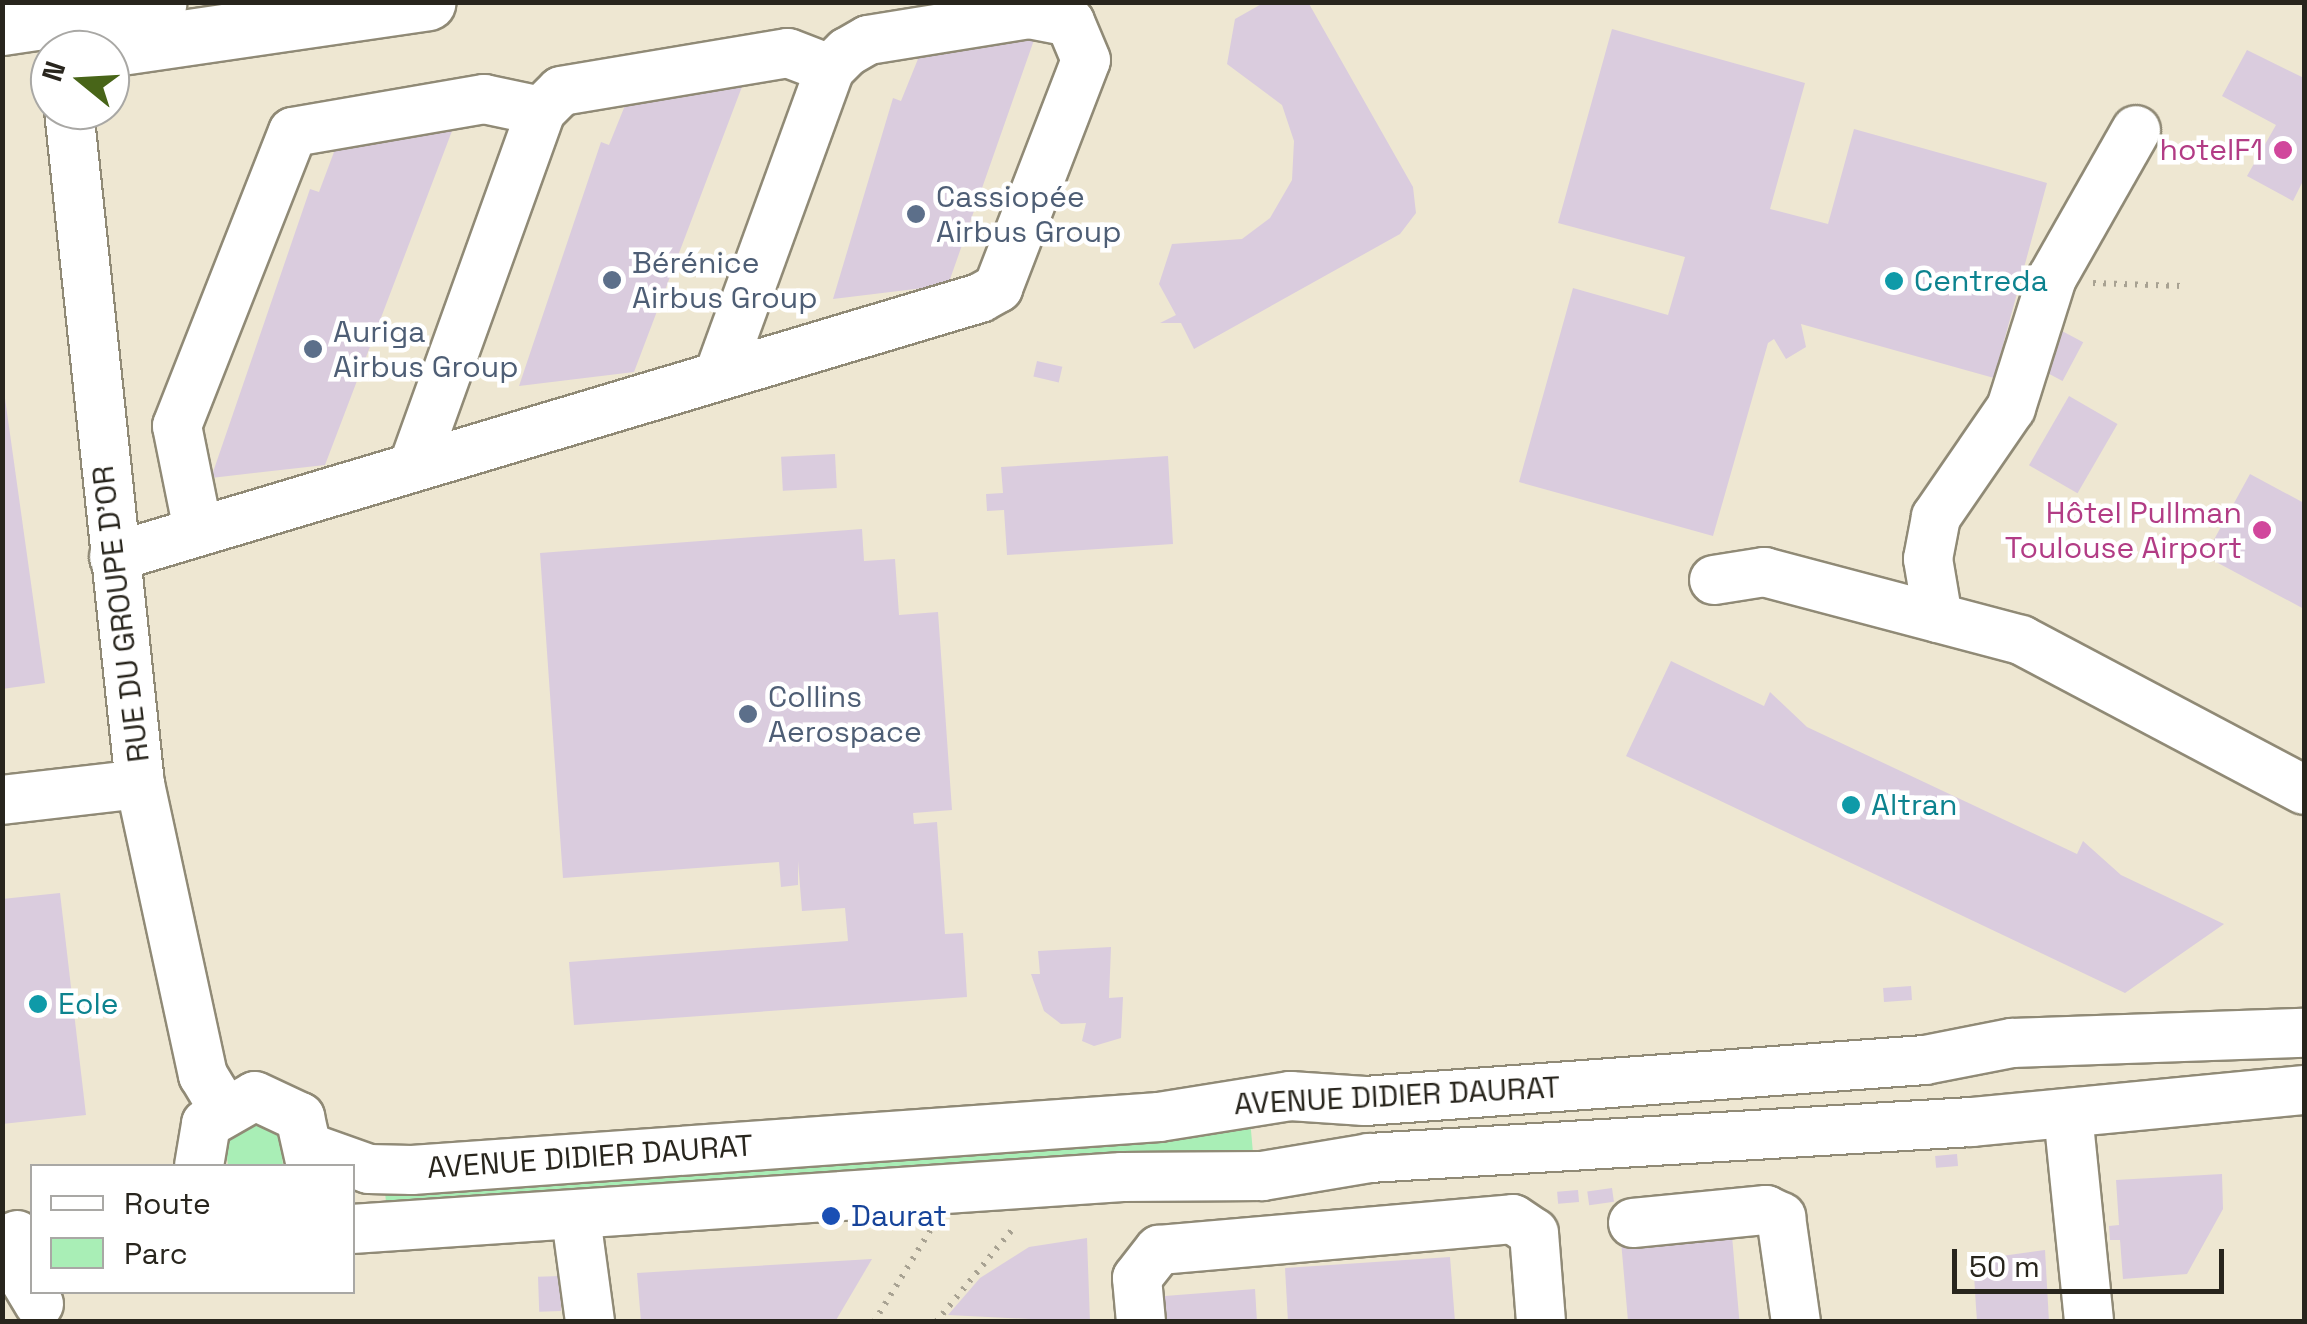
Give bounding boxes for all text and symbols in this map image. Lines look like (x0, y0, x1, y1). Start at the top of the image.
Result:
north arrow (30, 30, 130, 130)
text: N (33, 57, 73, 86)
place label: hotelF1 (2160, 132, 2263, 168)
marker: hotelF1 (2272, 139, 2294, 161)
place label: Cassiopée Airbus Group (936, 179, 1122, 250)
marker: Cassiopée Airbus Group (905, 203, 927, 225)
place label: Bérénice Airbus Group (632, 245, 818, 316)
place label: Centreda (1914, 263, 2048, 299)
marker: Bérénice Airbus Group (601, 269, 623, 291)
marker: Centreda (1883, 270, 1905, 292)
place label: Auriga Airbus Group (333, 314, 519, 384)
marker: Auriga Airbus Group (302, 338, 324, 360)
street label: RUE DU GROUPE D'OR (85, 464, 157, 764)
place label: Hôtel Pullman Toulouse Airport (2004, 495, 2242, 566)
marker: Hôtel Pullman Toulouse Airport (2251, 519, 2273, 541)
place label: Collins Aerospace (768, 679, 922, 750)
marker: Collins Aerospace (737, 703, 759, 725)
place label: Altran (1871, 787, 1957, 823)
marker: Altran (1840, 794, 1862, 816)
place label: Eole (58, 986, 119, 1022)
marker: Eole (27, 993, 49, 1015)
street label: AVENUE DIDIER DAURAT (1233, 1069, 1561, 1123)
street label: AVENUE DIDIER DAURAT (426, 1128, 754, 1186)
legend (30, 1164, 355, 1294)
text: Route (124, 1184, 211, 1223)
place label: Daurat (851, 1198, 947, 1234)
marker: Daurat (820, 1205, 842, 1227)
scale bar (1957, 1229, 2230, 1291)
text: Parc (124, 1234, 188, 1273)
text: 50 m (1969, 1247, 2040, 1286)

